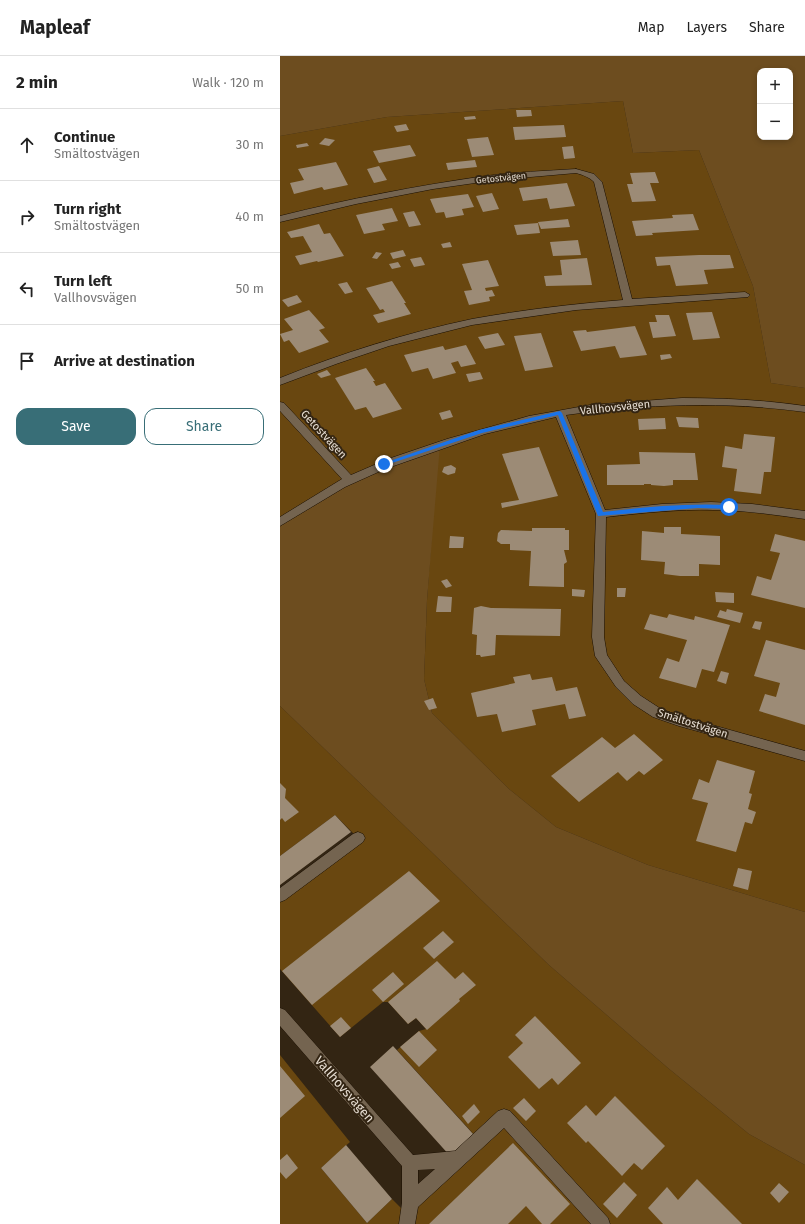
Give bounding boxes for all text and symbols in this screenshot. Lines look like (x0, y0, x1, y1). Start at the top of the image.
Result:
text: Mapleaf (20, 16, 90, 39)
text: Map (638, 19, 664, 36)
text: Layers (686, 19, 727, 36)
text: Share (749, 19, 785, 36)
map controls (757, 68, 793, 140)
button: + (757, 68, 793, 104)
text: 2 min (16, 72, 58, 93)
text: Walk · 120 m (192, 75, 264, 90)
button: − (757, 104, 793, 140)
text: Continue (54, 128, 115, 146)
icon: ahead (16, 134, 38, 156)
text: 30 m (236, 137, 264, 152)
text: Smältostvägen (54, 146, 140, 161)
street label: Getostvägen (476, 170, 526, 186)
text: Turn right (54, 200, 121, 218)
icon: right (16, 206, 38, 228)
text: 40 m (235, 209, 264, 224)
text: Smältostvägen (54, 218, 140, 233)
text: Turn left (54, 272, 112, 290)
icon: left (16, 278, 38, 300)
text: 50 m (236, 281, 264, 296)
text: Vallhovsvägen (54, 290, 137, 305)
icon: arrive (16, 350, 38, 372)
text: Arrive at destination (54, 352, 195, 370)
street label: Vallhovsvägen (579, 397, 651, 418)
street label: Getostvägen (298, 407, 349, 461)
button: Save (16, 408, 136, 445)
button: Share (144, 408, 264, 445)
route end (375, 455, 393, 473)
route start (720, 498, 738, 516)
street label: Smältostvägen (656, 706, 730, 741)
street label: Vallhovsvägen (312, 1053, 377, 1126)

